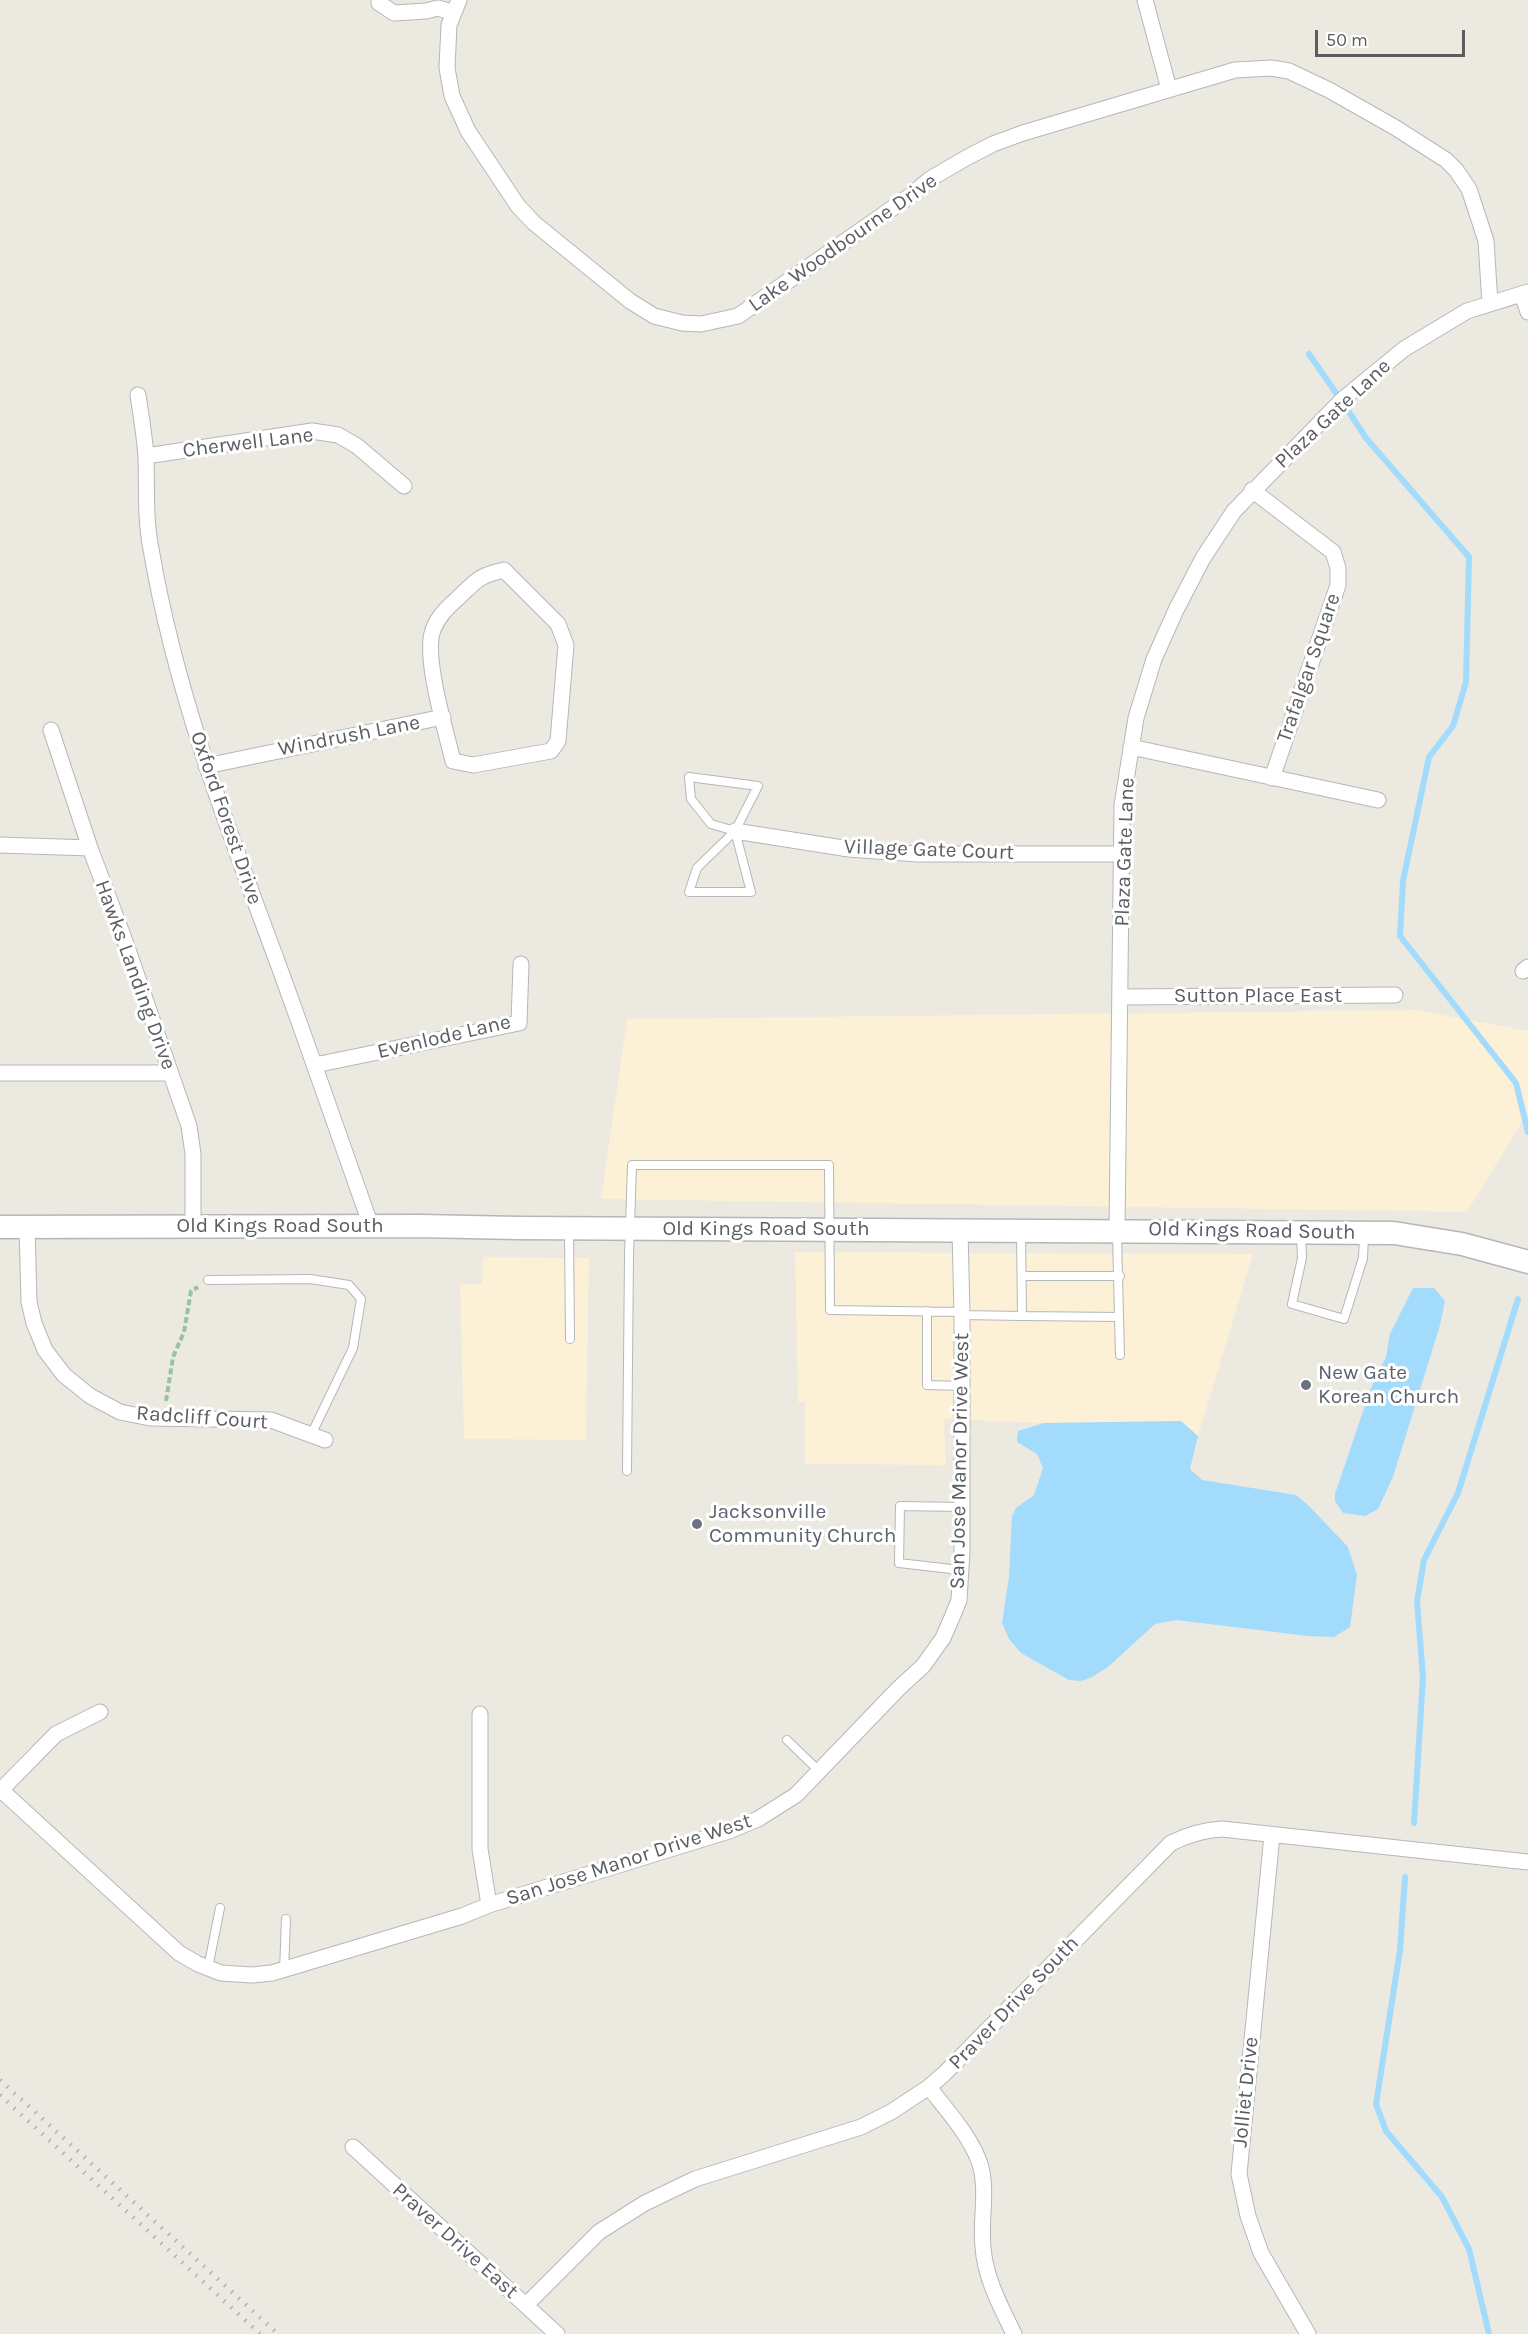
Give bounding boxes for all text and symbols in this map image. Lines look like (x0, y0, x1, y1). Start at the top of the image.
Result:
scale bar (1318, 18, 1468, 56)
text: 50 m (1326, 29, 1368, 51)
street label: Lake Woodbourne Drive (744, 168, 942, 318)
street label: Plaza Gate Lane (1270, 354, 1396, 474)
street label: Cherwell Lane (181, 422, 315, 464)
street label: Trafalgar Square (1272, 590, 1346, 746)
street label: Windrush Lane (276, 710, 422, 762)
street label: Oxford Forest Drive (185, 728, 267, 908)
street label: Plaza Gate Lane (1110, 777, 1140, 927)
street label: Village Gate Court (843, 834, 1015, 866)
street label: Hawks Landing Drive (89, 877, 181, 1073)
street label: Sutton Place East (1174, 983, 1342, 1009)
street label: Evenlode Lane (375, 1009, 513, 1065)
street label: Old Kings Road South (176, 1213, 384, 1239)
street label: Old Kings Road South (662, 1216, 870, 1242)
street label: Old Kings Road South (1148, 1217, 1356, 1245)
street label: San Jose Manor Drive West (945, 1333, 975, 1589)
place label: New Gate Korean Church (1318, 1360, 1459, 1410)
marker: New Gate Korean Church (1299, 1378, 1313, 1392)
street label: Radcliff Court (135, 1401, 269, 1435)
place label: Jacksonville Community Church (709, 1499, 896, 1549)
marker: Jacksonville Community Church (690, 1517, 704, 1531)
street label: San Jose Manor Drive West (503, 1808, 755, 1912)
street label: Praver Drive South (944, 1931, 1084, 2075)
street label: Jolliet Drive (1228, 2036, 1264, 2148)
street label: Praver Drive East (387, 2178, 523, 2304)

